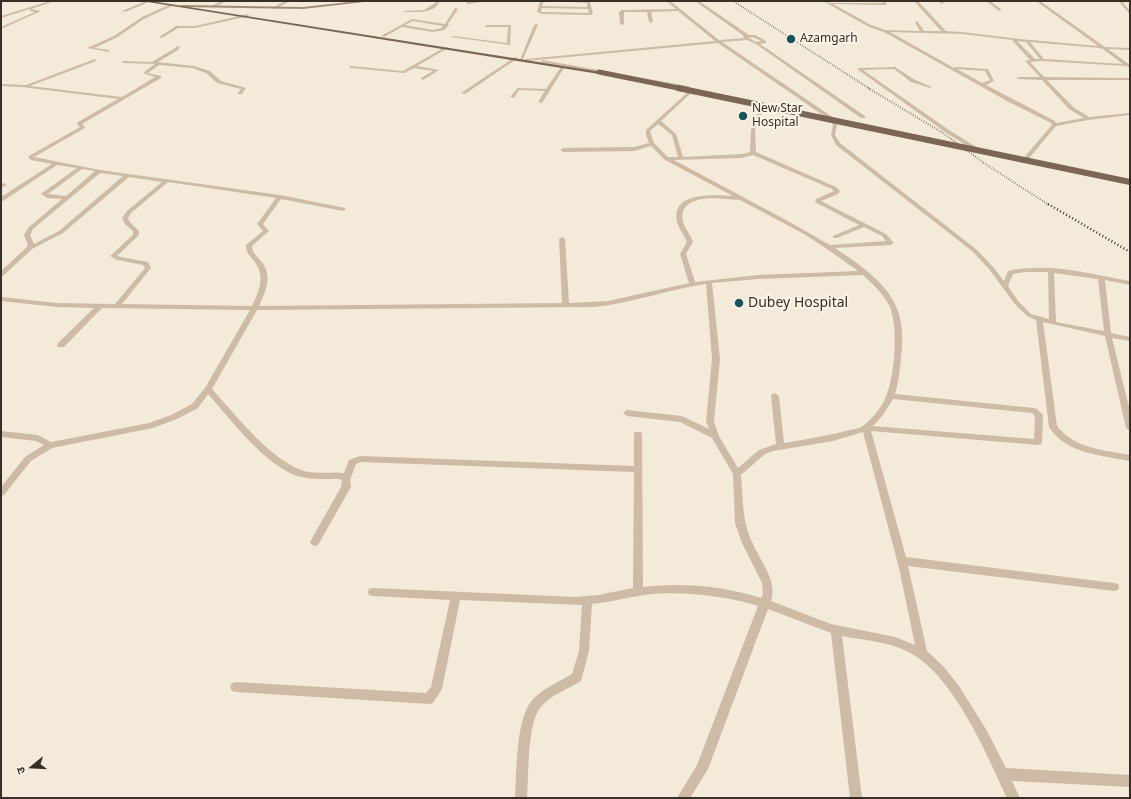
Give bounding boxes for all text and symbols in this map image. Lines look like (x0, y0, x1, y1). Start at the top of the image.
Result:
place label: Azamgarh (800, 32, 858, 46)
marker: Azamgarh (785, 33, 797, 45)
place label: New Star Hospital (752, 102, 803, 130)
marker: New Star Hospital (737, 110, 749, 122)
place label: Dubey Hospital (748, 295, 848, 311)
marker: Dubey Hospital (733, 297, 745, 309)
north arrow (12, 747, 52, 787)
text: उ (12, 765, 28, 776)

